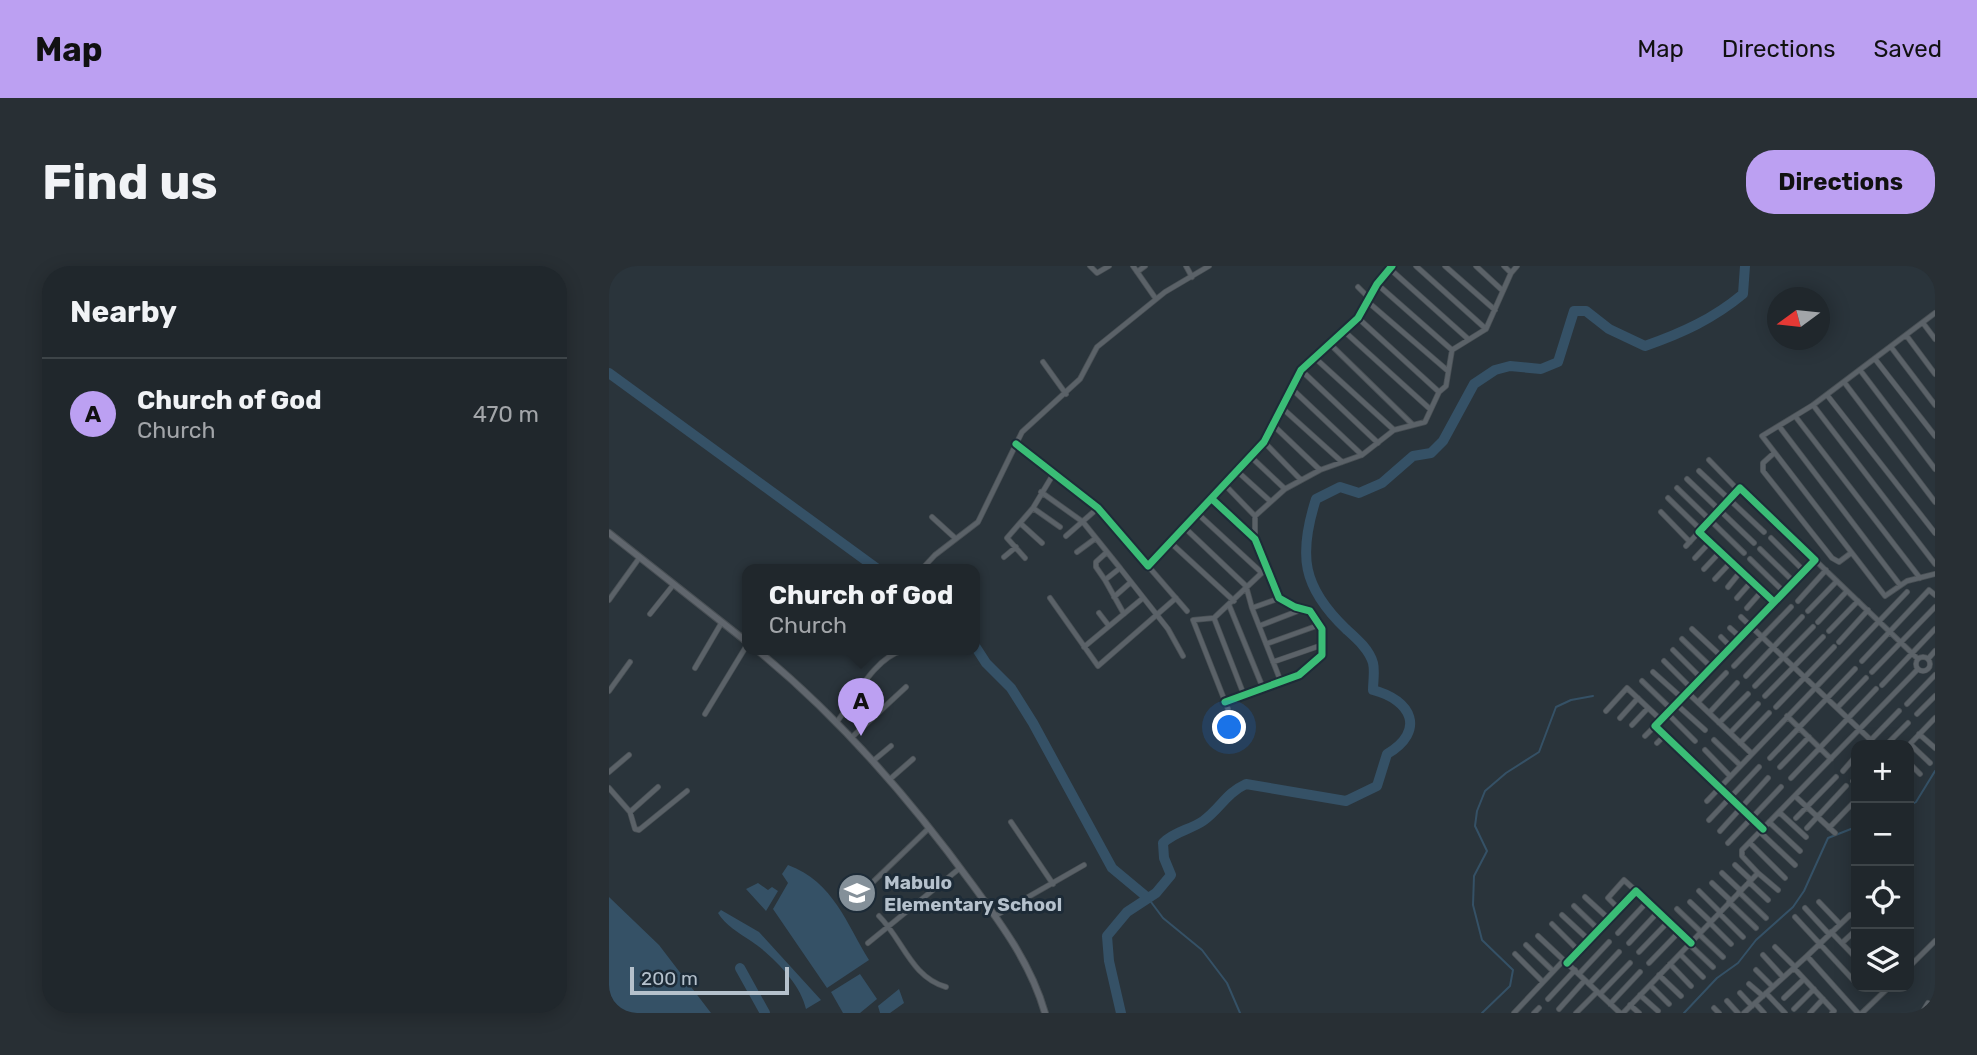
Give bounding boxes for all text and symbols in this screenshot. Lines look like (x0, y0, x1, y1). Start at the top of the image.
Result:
text: Map (35, 30, 103, 69)
text: Map (1637, 35, 1684, 63)
text: Directions (1722, 35, 1835, 63)
text: Saved (1873, 35, 1942, 63)
button: Directions (1746, 150, 1935, 214)
text: Find us (42, 153, 218, 211)
north arrow (1767, 287, 1830, 350)
text: Nearby (70, 294, 177, 330)
text: Church of God (137, 385, 322, 416)
text: A (85, 400, 101, 428)
text: 470 m (473, 400, 539, 428)
text: Church (137, 416, 215, 444)
popup (742, 564, 980, 655)
text: Church of God (769, 580, 953, 611)
text: Church (769, 611, 847, 639)
pin: A (838, 678, 884, 736)
your location (1212, 710, 1246, 744)
map controls (1851, 740, 1914, 992)
button: + (1851, 740, 1914, 803)
button: − (1851, 803, 1914, 866)
button: locate (1851, 866, 1914, 929)
place label: Mabulo Elementary School (884, 871, 1062, 916)
school or university icon: Mabulo Elementary School (836, 872, 878, 914)
button: layers (1851, 929, 1914, 992)
scale bar (630, 964, 789, 996)
text: 200 m (641, 967, 698, 990)

